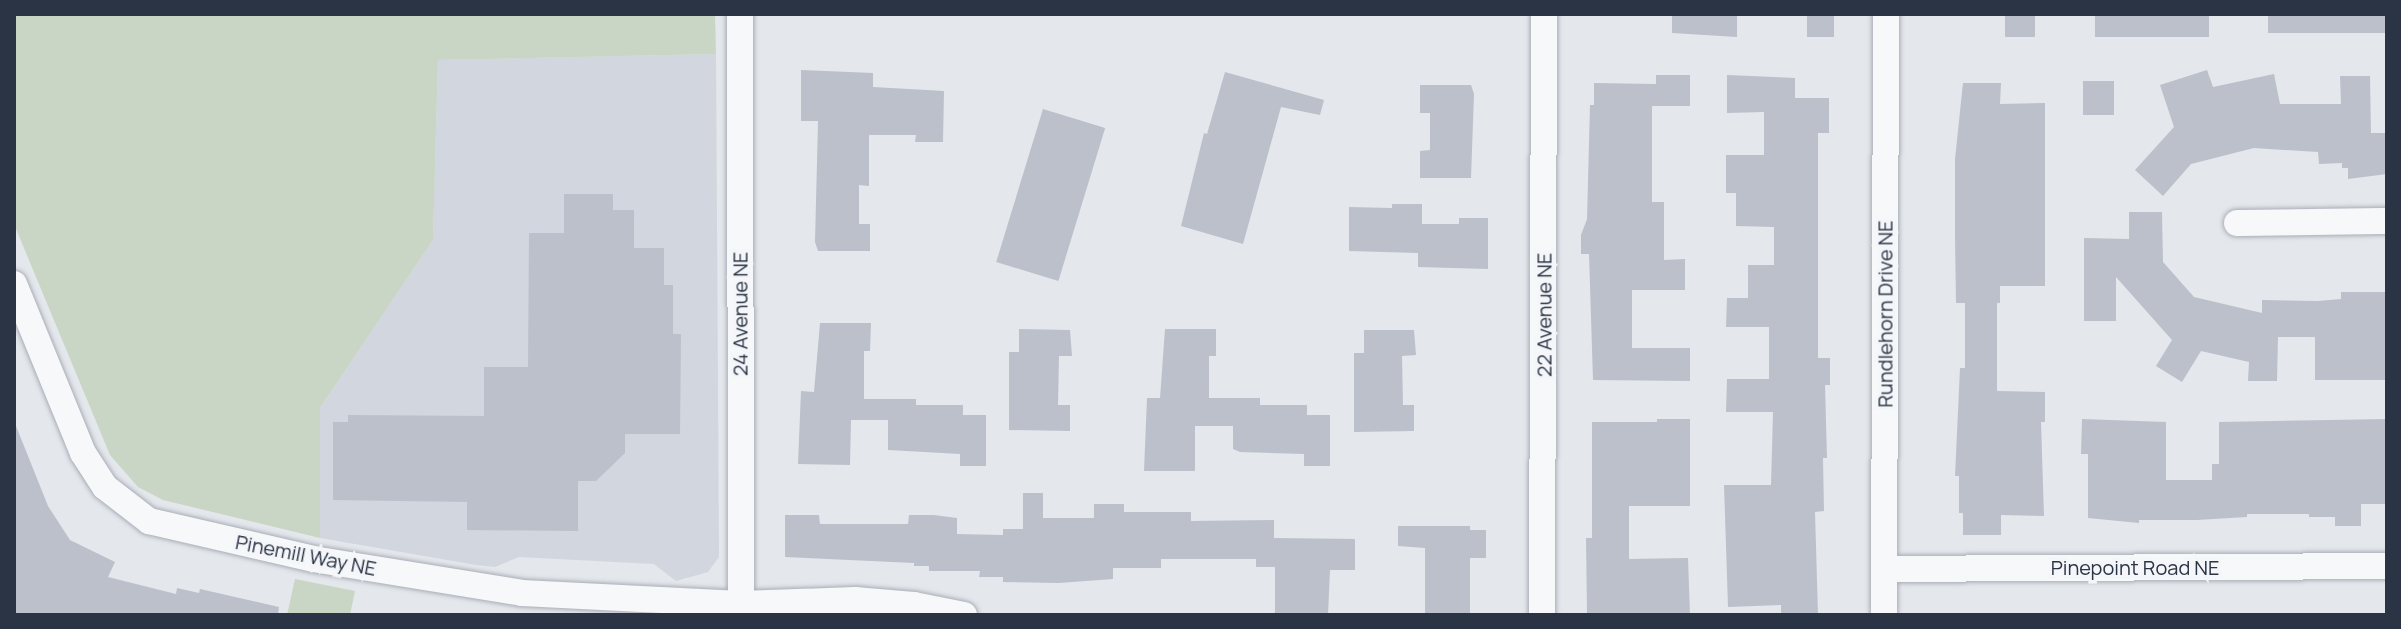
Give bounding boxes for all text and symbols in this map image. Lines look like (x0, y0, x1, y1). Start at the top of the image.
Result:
street label: Rundlehorn Drive NE (1873, 220, 1897, 408)
street label: 24 Avenue NE (728, 252, 752, 376)
street label: 22 Avenue NE (1532, 253, 1556, 377)
street label: Pinemill Way NE (234, 530, 378, 580)
street label: Pinepoint Road NE (2051, 555, 2219, 579)

